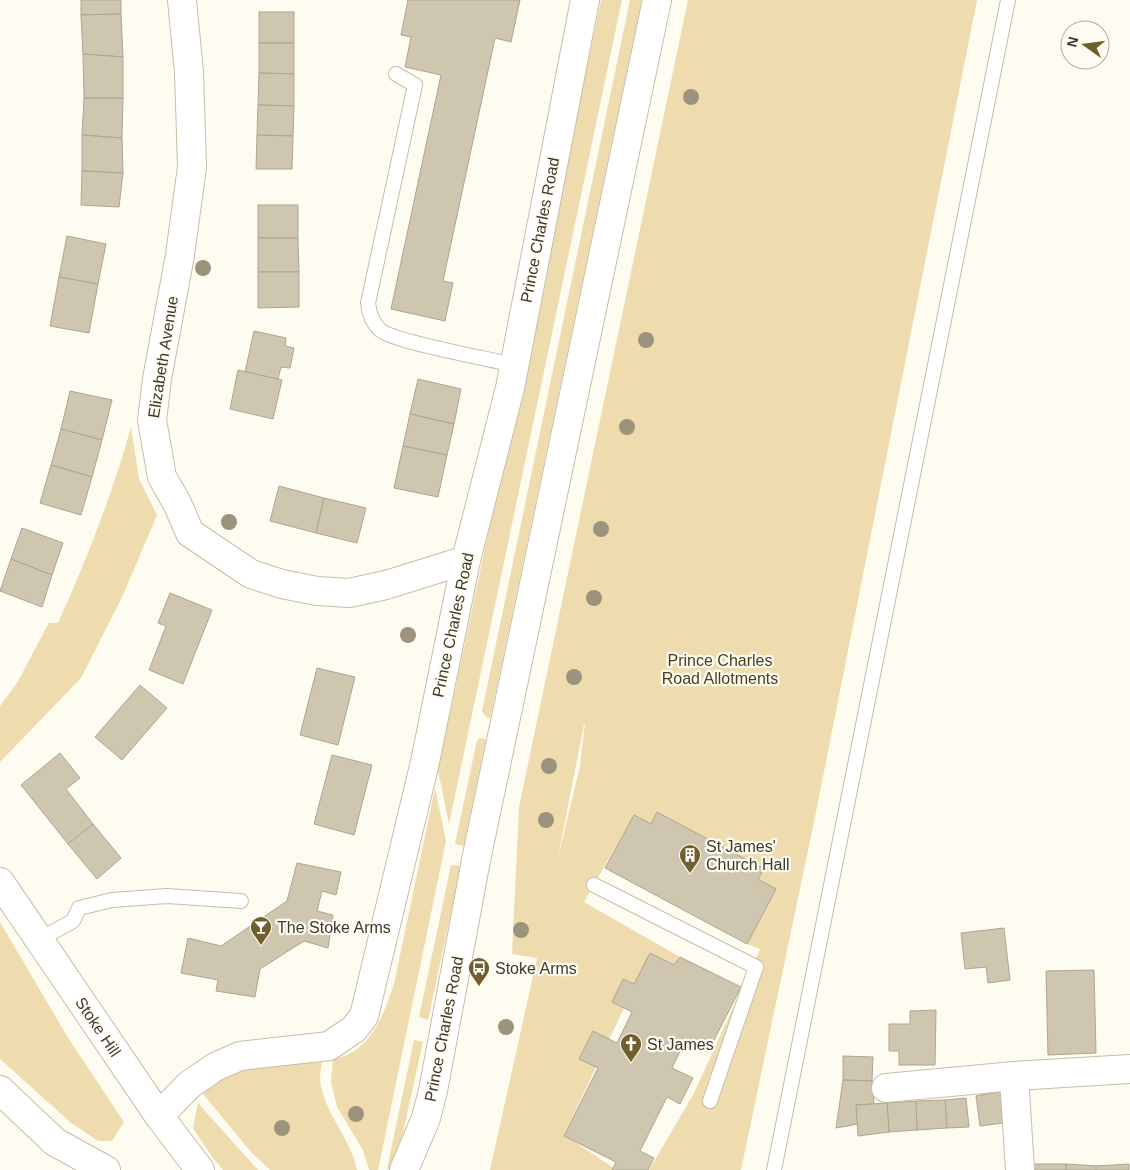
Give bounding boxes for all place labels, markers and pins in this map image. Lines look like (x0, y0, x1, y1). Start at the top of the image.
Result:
place label: St James' Church Hall (706, 838, 790, 873)
building icon: St James' Church Hall (678, 843, 702, 874)
bar icon: The Stoke Arms (249, 915, 273, 946)
place label: The Stoke Arms (277, 919, 391, 936)
bus stop icon: Stoke Arms (467, 956, 491, 987)
place label: Stoke Arms (495, 960, 577, 977)
church icon: St James (619, 1032, 643, 1063)
place label: St James (647, 1036, 714, 1053)

